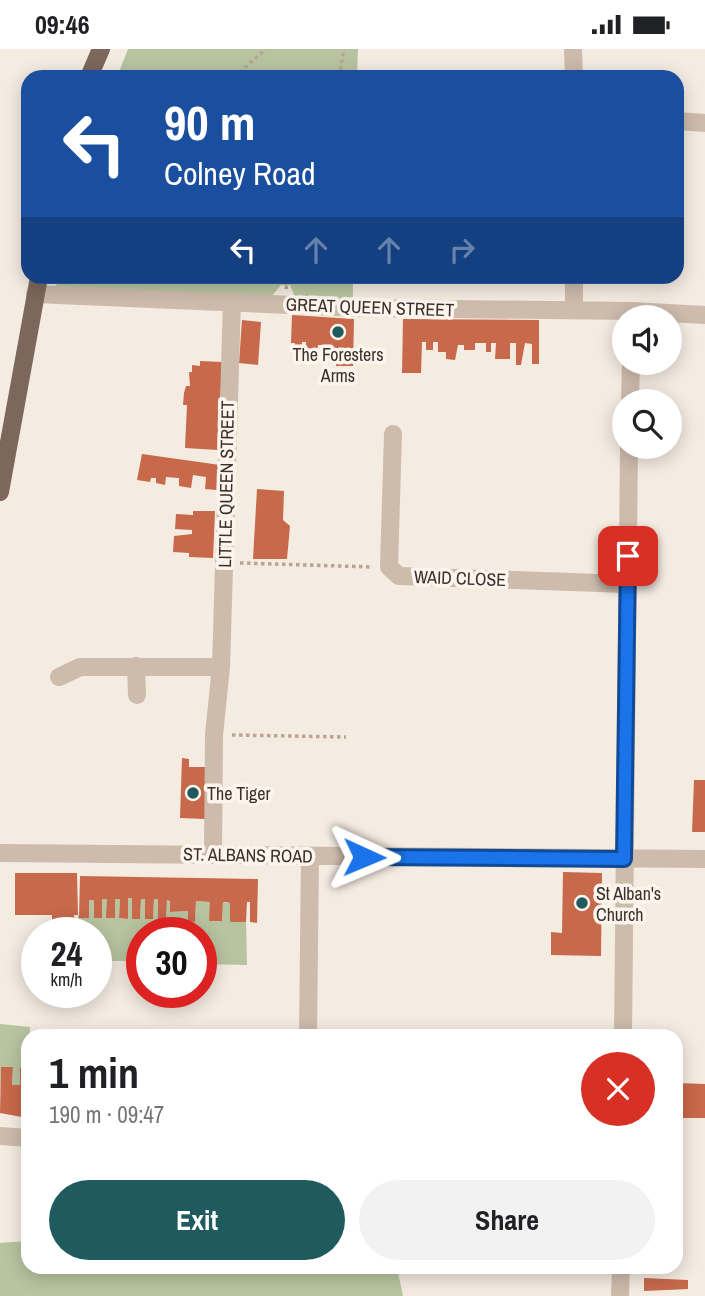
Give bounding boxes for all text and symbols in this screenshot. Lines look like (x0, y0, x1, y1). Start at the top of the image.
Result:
text: 09:46 (35, 7, 90, 42)
text: 90 m (164, 89, 256, 155)
icon: left (49, 98, 140, 189)
text: Colney Road (164, 152, 316, 195)
icon: left (224, 231, 262, 269)
icon: ahead (297, 231, 335, 269)
icon: ahead (370, 231, 408, 269)
icon: right (443, 231, 481, 269)
street label: GREAT QUEEN STREET (285, 292, 455, 322)
map controls (612, 305, 682, 459)
button: sound (612, 305, 682, 375)
marker: The Foresters Arms (330, 324, 346, 340)
place label: The Foresters Arms (292, 342, 384, 388)
button: search (612, 389, 682, 459)
street label: LITTLE QUEEN STREET (212, 400, 240, 568)
pin (598, 526, 658, 586)
icon: arrive (609, 537, 647, 575)
street label: WAID CLOSE (414, 564, 506, 592)
place label: The Tiger (207, 781, 270, 806)
marker: The Tiger (185, 785, 201, 801)
position arrow (327, 820, 401, 894)
street label: ST. ALBANS ROAD (183, 841, 313, 869)
place label: St Alban's Church (596, 881, 661, 927)
marker: St Alban's Church (574, 895, 590, 911)
speed limit sign: 30 (126, 917, 217, 1008)
text: 24 (51, 930, 82, 977)
text: km/h (51, 967, 83, 992)
text: 1 min (49, 1045, 139, 1101)
button: close (581, 1052, 655, 1126)
text: 190 m · 09:47 (49, 1099, 164, 1130)
button: Exit (49, 1180, 345, 1260)
button: Share (359, 1180, 655, 1260)

